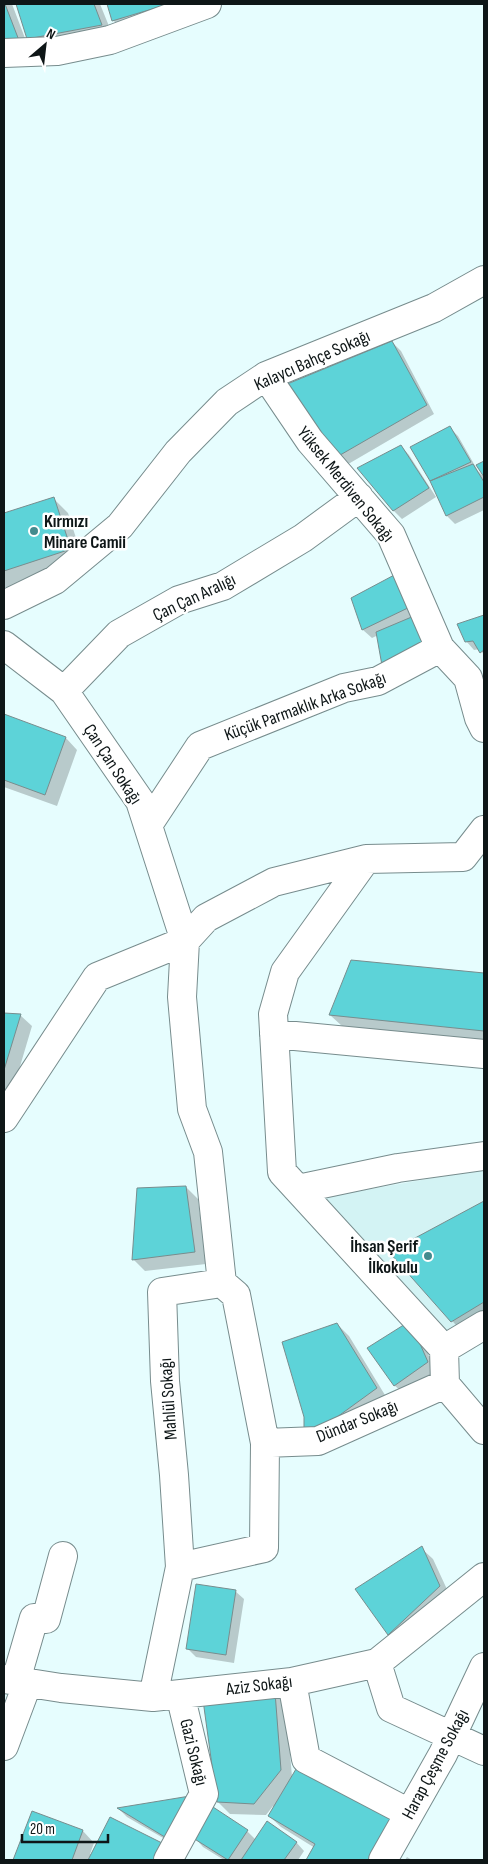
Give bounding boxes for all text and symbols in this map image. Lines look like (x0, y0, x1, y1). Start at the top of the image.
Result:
north arrow (20, 20, 70, 70)
text: N (44, 25, 58, 43)
street label: Kalaycı Bahçe Sokağı (251, 326, 373, 395)
street label: Yüksek Merdiven Sokağı (293, 422, 399, 546)
place label: Kırmızı Minare Camii (44, 511, 126, 553)
marker: Kırmızı Minare Camii (28, 525, 40, 537)
street label: Çan Çan Aralığı (149, 569, 239, 626)
street label: Küçük Parmaklık Arka Sokağı (221, 667, 389, 746)
street label: Çan Çan Sokağı (79, 720, 146, 808)
place label: İhsan Şerif İlkokulu (350, 1236, 418, 1278)
marker: İhsan Şerif İlkokulu (422, 1250, 434, 1262)
street label: Mahlül Sokağı (155, 1357, 182, 1441)
street label: Dündar Sokağı (313, 1396, 401, 1447)
street label: Aziz Sokağı (224, 1671, 293, 1700)
street label: Harap Çeşme Sokağı (398, 1706, 473, 1823)
street label: Gazi Sokağı (175, 1717, 212, 1788)
scale bar (22, 1812, 109, 1844)
text: 20 m (30, 1820, 55, 1839)

